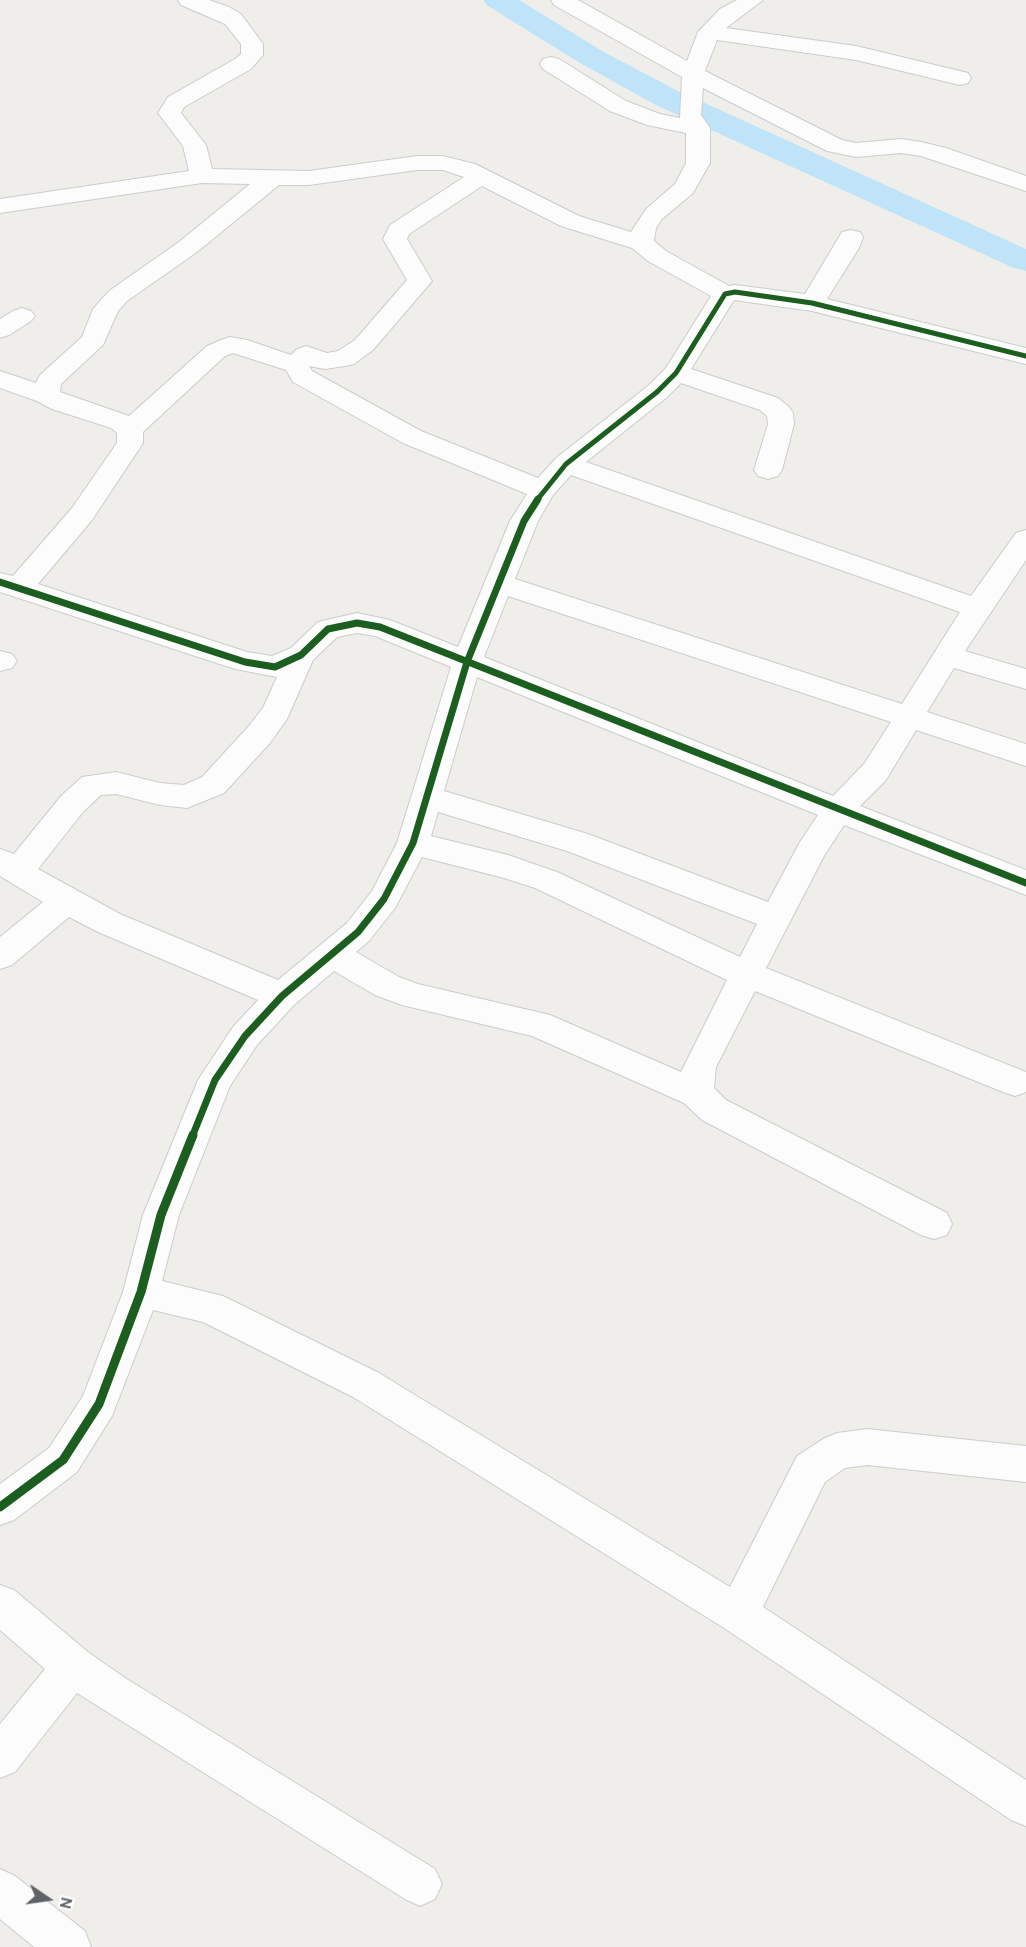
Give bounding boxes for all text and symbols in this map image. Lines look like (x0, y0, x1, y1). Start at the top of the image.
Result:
north arrow (18, 1869, 78, 1929)
text: N (55, 1896, 77, 1911)

